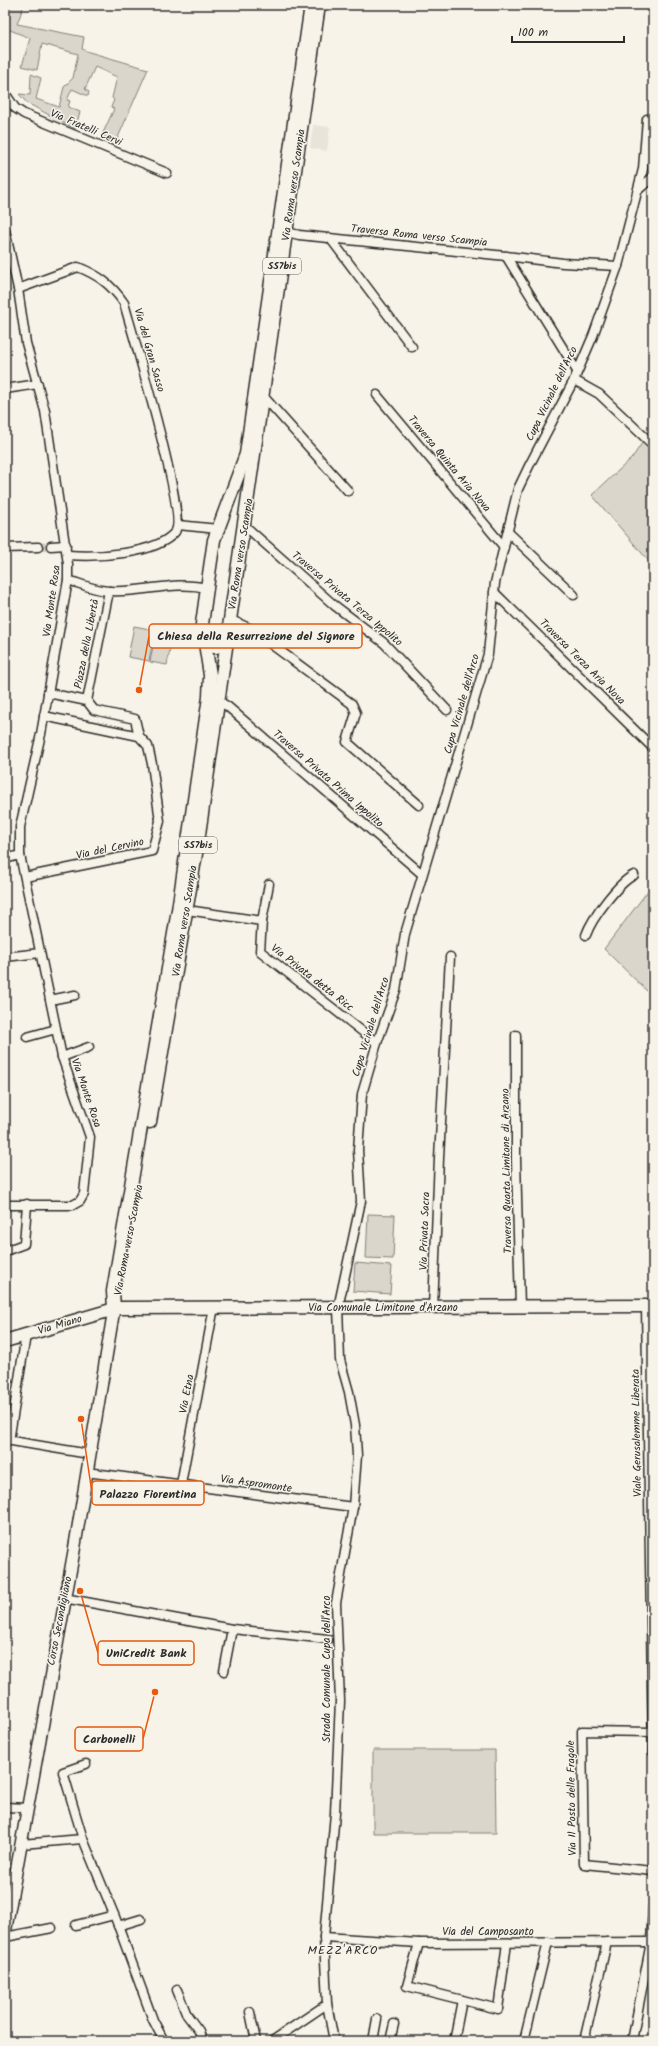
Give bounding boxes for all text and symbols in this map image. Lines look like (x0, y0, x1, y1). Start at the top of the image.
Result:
scale bar (512, 18, 624, 44)
text: 100 m (518, 23, 549, 42)
street label: Via Fratelli Cervi (47, 105, 125, 151)
street label: Via Roma verso Scampia (277, 128, 311, 242)
street label: Traversa Roma verso Scampia (350, 220, 488, 252)
road number: SS7bis (263, 258, 301, 274)
street label: Via del Gran Sasso (128, 306, 170, 394)
street label: Cupa Vicinale dell'Arco (521, 344, 583, 444)
street label: Traversa Quinta Aria Nova (403, 412, 495, 516)
street label: Via Roma verso Scampia (223, 497, 259, 611)
street label: Traversa Privata Terza Ippolito (287, 547, 407, 651)
street label: Via Monte Rosa (38, 564, 66, 638)
street label: Piazza della Libertà (69, 598, 105, 690)
street label: Traversa Terza Aria Nova (535, 615, 629, 709)
callout: Chiesa della Resurrezione del Signore (149, 624, 362, 648)
text: Chiesa della Resurrezione del Signore (157, 627, 355, 646)
street label: Cupa Vicinale dell'Arco (439, 652, 485, 756)
street label: Traversa Privata Prima Ippolito (268, 726, 388, 832)
street label: Via del Cervino (74, 833, 146, 865)
road number: SS7bis (179, 837, 217, 853)
street label: Via Roma verso Scampia (167, 864, 203, 978)
street label: Via Privata detta Ricc (267, 940, 358, 1016)
street label: Cupa Vicinale dell'Arco (347, 975, 395, 1079)
street label: Via Monte Rosa (66, 1056, 106, 1130)
street label: Traversa Quarta Limitone di Arzano (497, 1088, 517, 1254)
street label: Via Roma verso Scampia (109, 1183, 149, 1297)
street label: Via Privata Sacra (415, 1191, 435, 1271)
street label: Via Comunale Limitone d'Arzano (308, 1299, 458, 1317)
street label: Via Miano (36, 1310, 84, 1340)
street label: Viale Gerusalemme Liberata (627, 1369, 647, 1497)
street label: Via Etna (174, 1373, 200, 1415)
street label: Via Aspromonte (219, 1470, 293, 1498)
callout: Palazzo Fiorentina (92, 1481, 204, 1505)
text: Palazzo Fiorentina (100, 1485, 196, 1504)
street label: Corso Secondigliano (43, 1575, 77, 1667)
street label: Strada Comunale Cupa dell'Arco (318, 1595, 336, 1743)
callout: UniCredit Bank (98, 1641, 194, 1665)
text: UniCredit Bank (106, 1644, 187, 1663)
callout: Carbonelli (75, 1727, 143, 1751)
text: Carbonelli (83, 1730, 136, 1749)
street label: Via Il Posto delle Fragole (562, 1740, 582, 1856)
street label: Via del Camposanto (442, 1923, 534, 1941)
district label: MEZZ'ARCO (308, 1941, 378, 1960)

